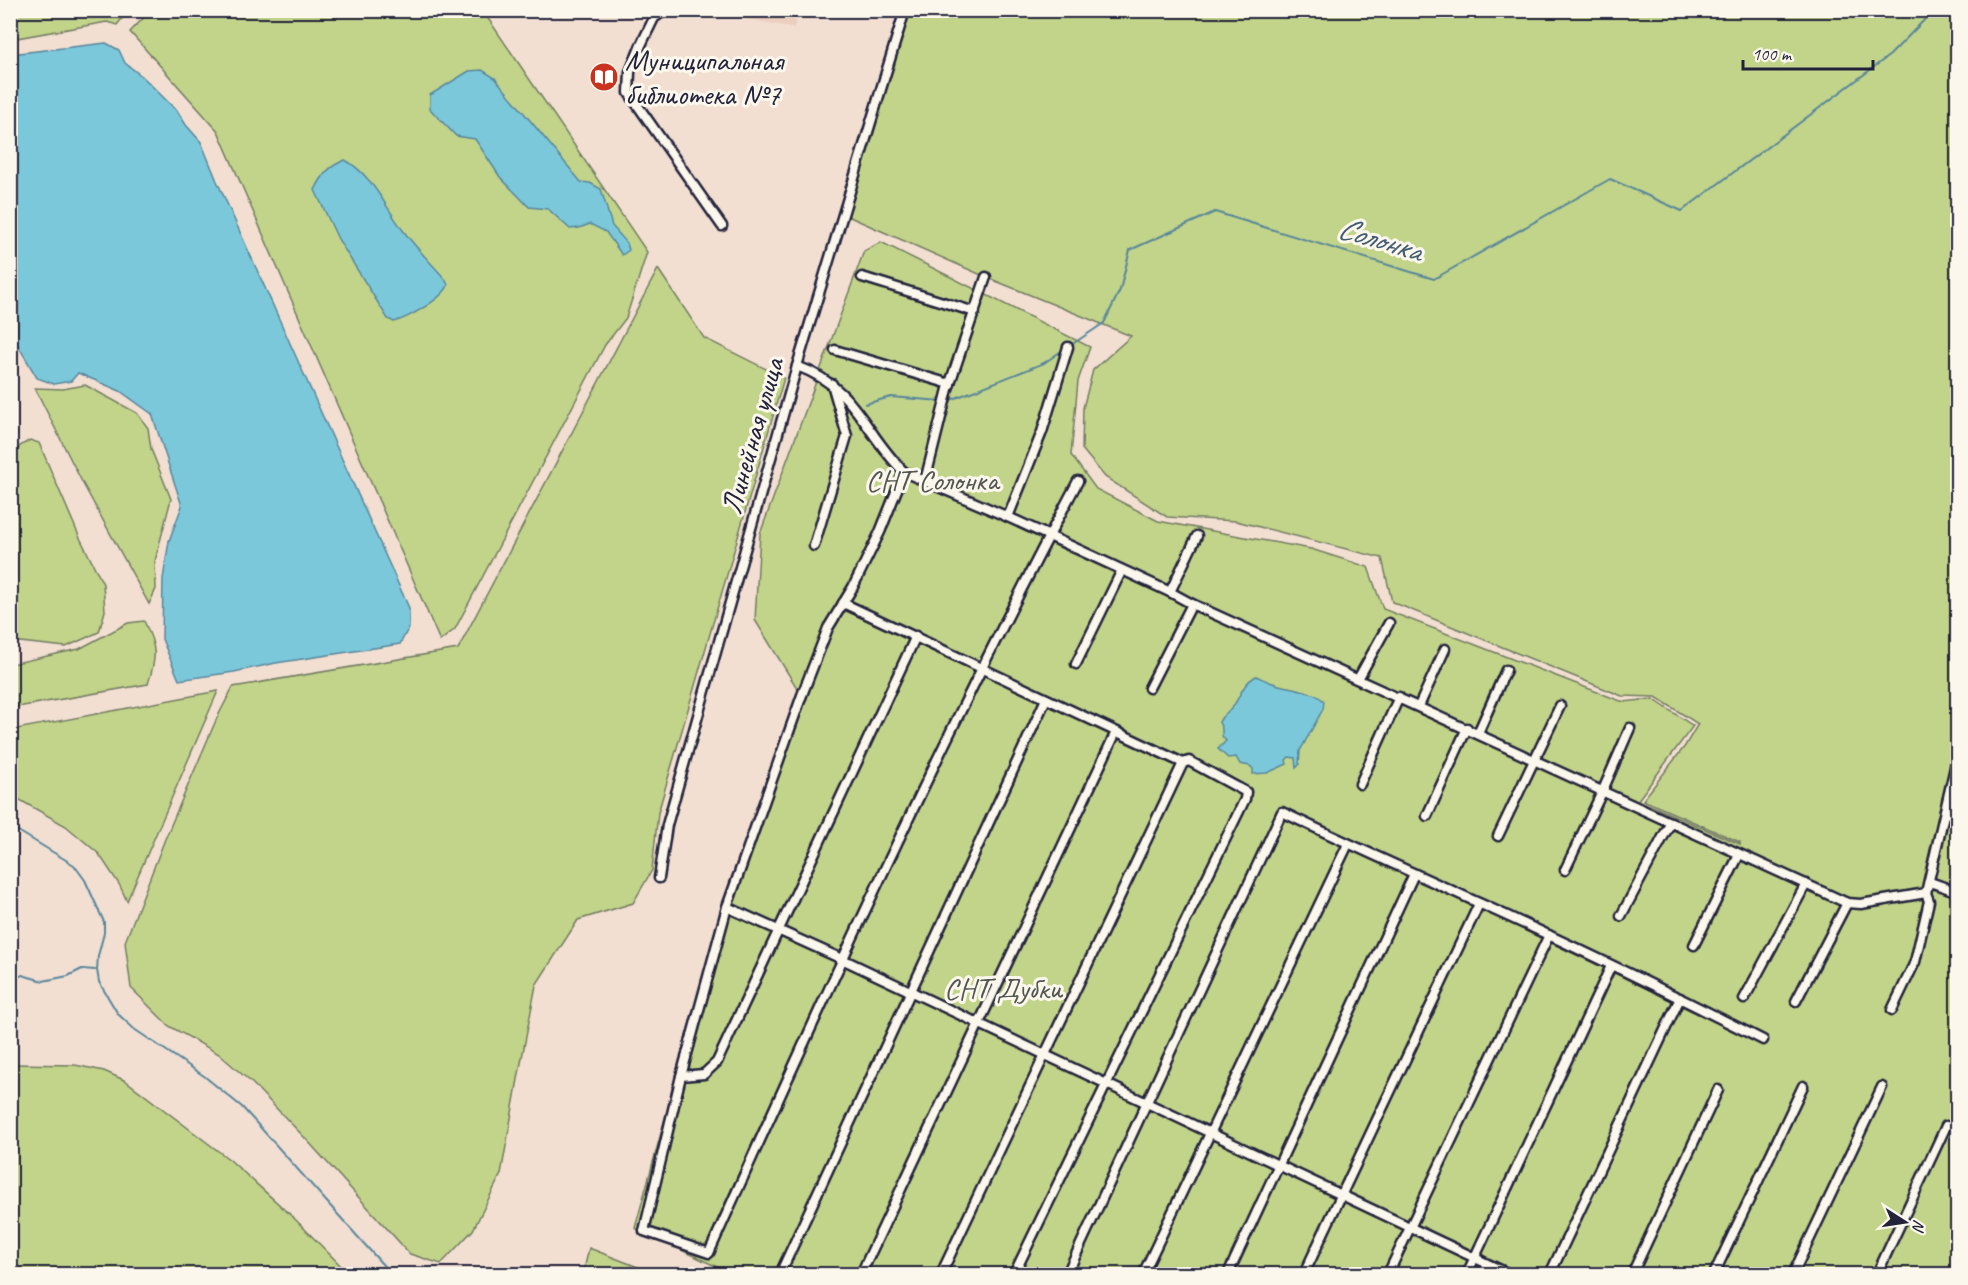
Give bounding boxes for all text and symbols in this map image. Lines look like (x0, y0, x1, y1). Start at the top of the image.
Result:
scale bar (1743, 33, 1874, 71)
place label: Муниципальная библиотека №7 (625, 41, 786, 113)
text: 100 m (1752, 43, 1793, 65)
library icon: Муниципальная библиотека №7 (588, 61, 620, 93)
water label: Солонка (1333, 207, 1431, 272)
street label: Линейная улица (712, 352, 793, 518)
park label: СНТ Солонка (866, 461, 1001, 499)
park label: СНТ Дубки (944, 969, 1064, 1007)
north arrow (1875, 1192, 1935, 1252)
text: N (1907, 1218, 1930, 1235)

